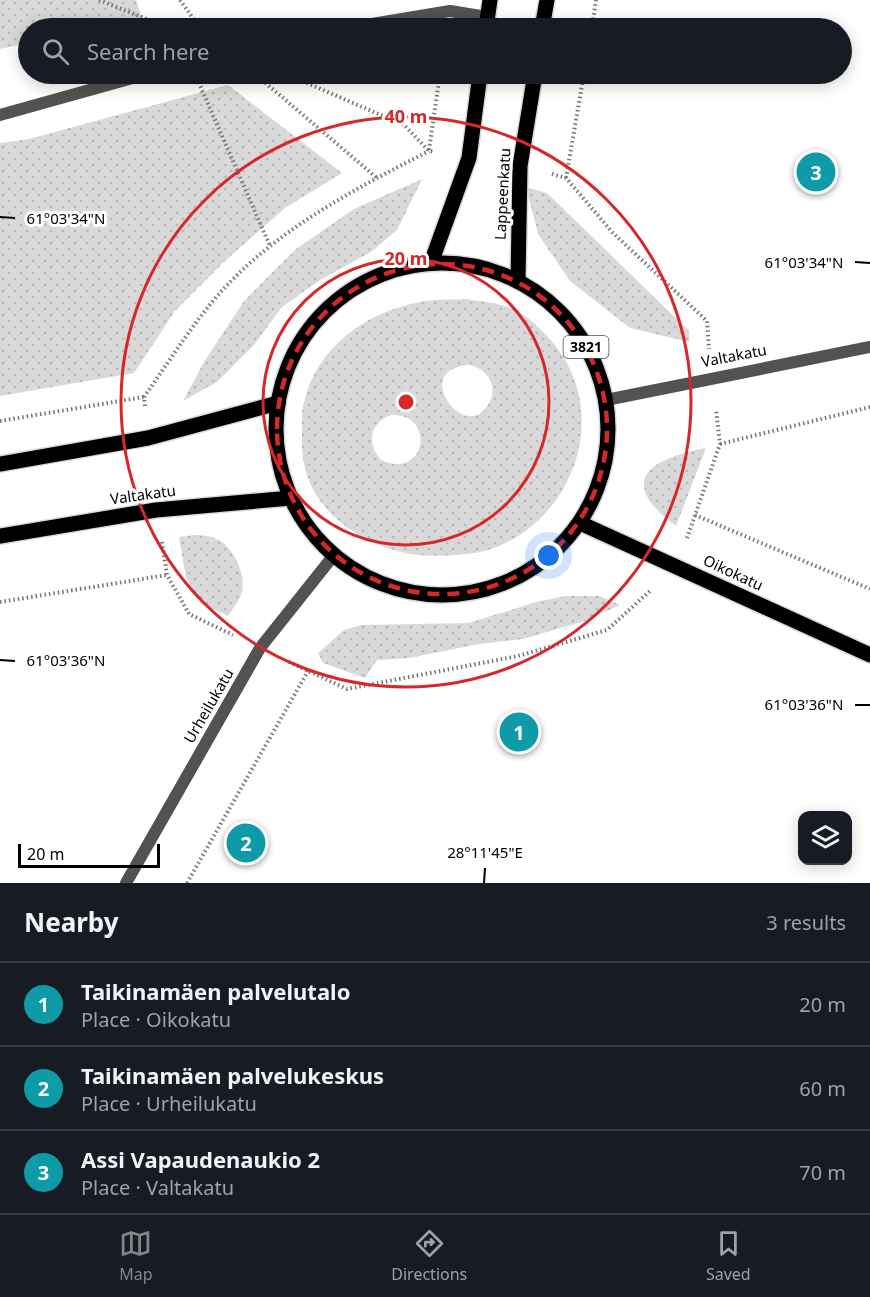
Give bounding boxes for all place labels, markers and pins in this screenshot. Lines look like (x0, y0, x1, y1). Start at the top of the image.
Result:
pin: 3 (796, 150, 836, 195)
centre of rings (396, 392, 416, 412)
pin: 1 (500, 710, 538, 754)
pin: 2 (226, 820, 266, 866)

